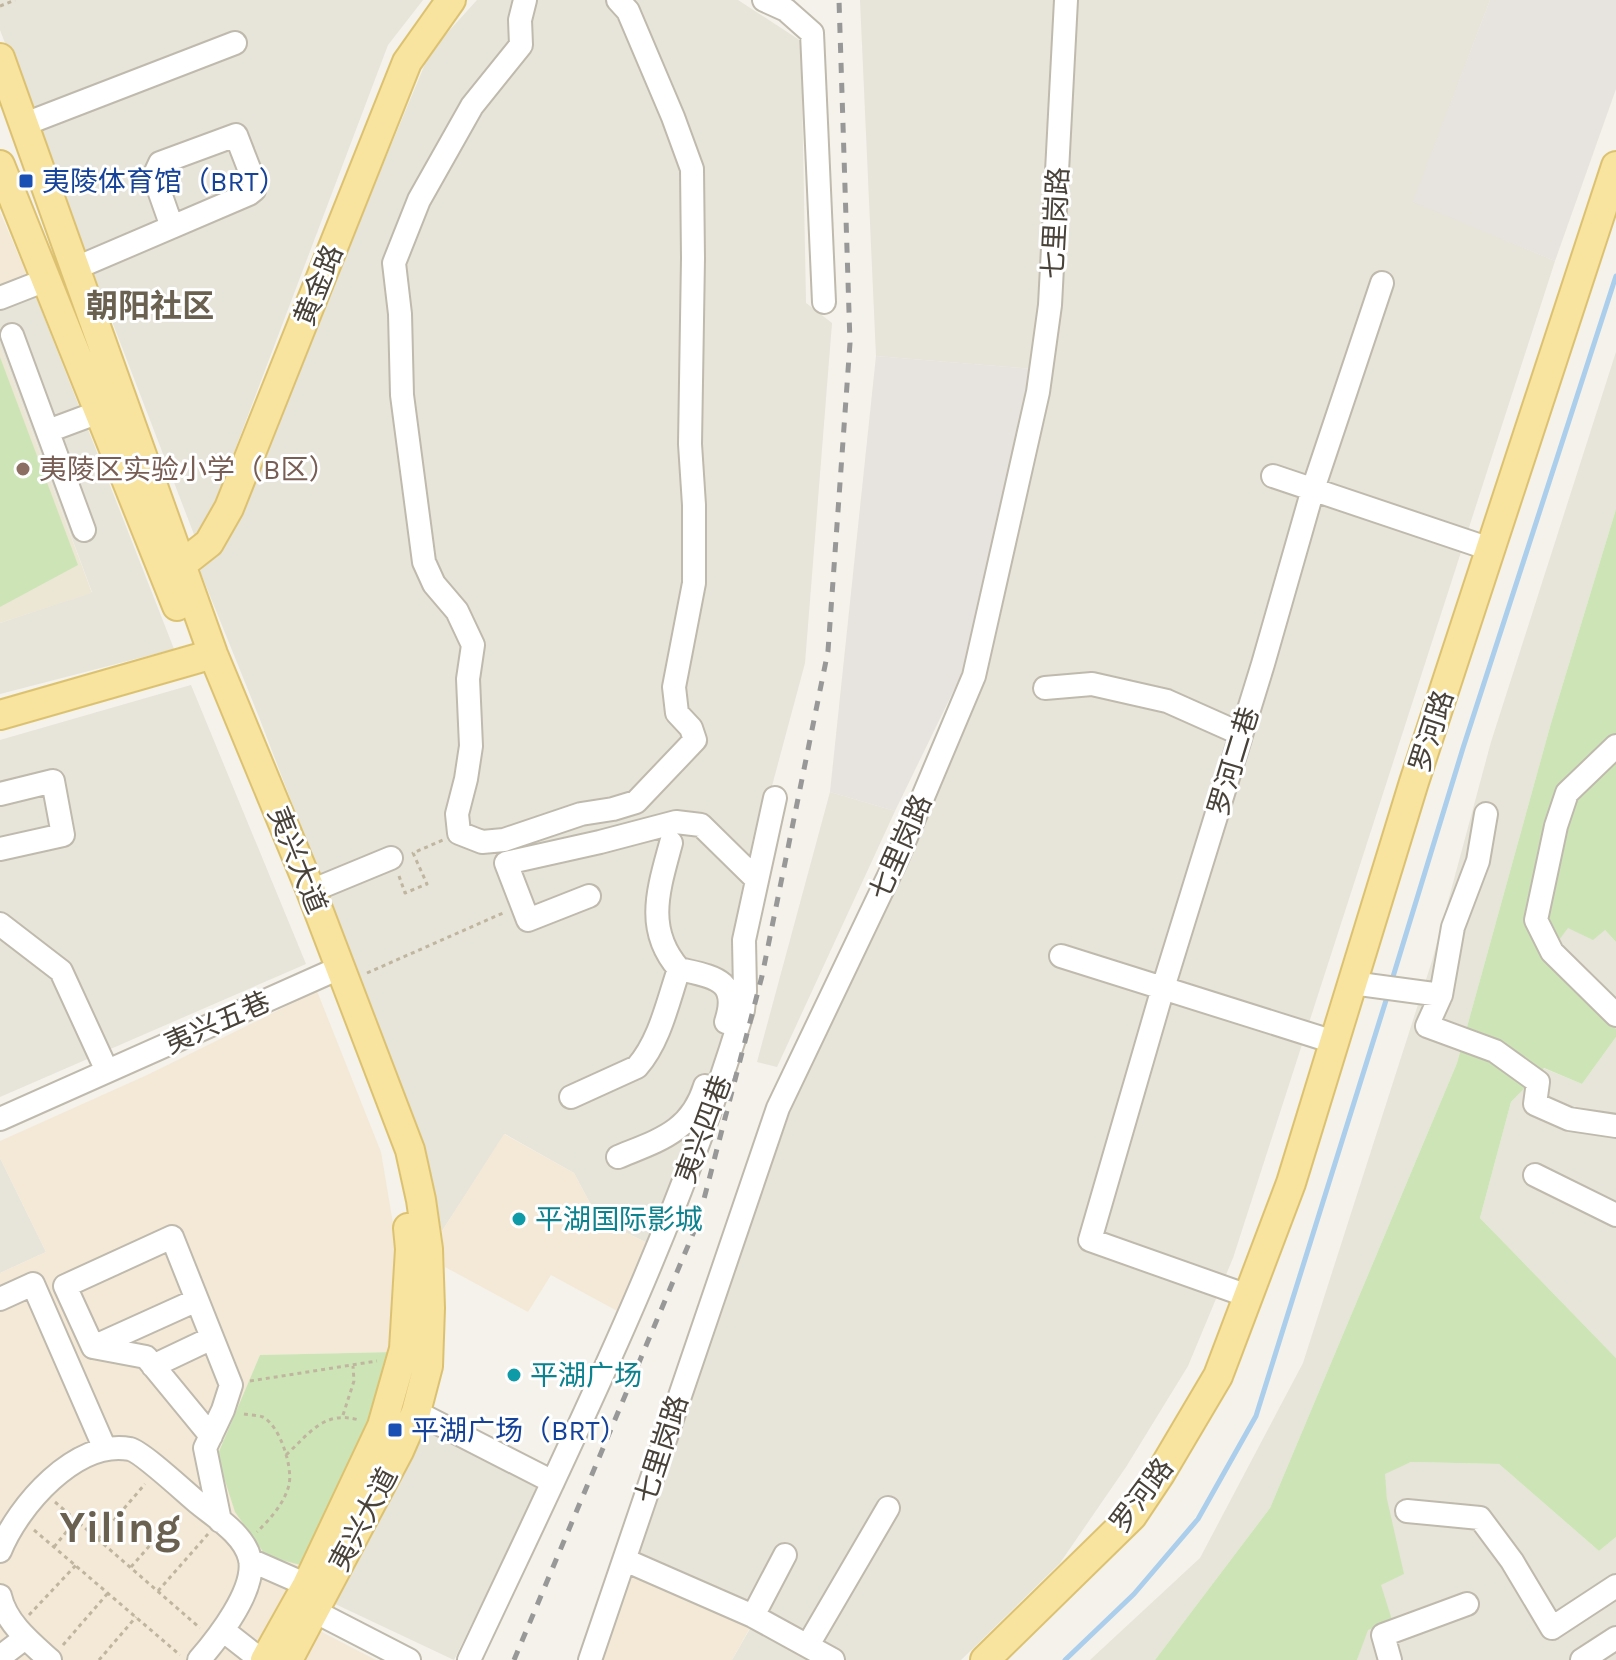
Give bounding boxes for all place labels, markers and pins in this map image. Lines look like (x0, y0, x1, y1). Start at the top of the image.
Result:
place label: 夷陵体育馆（BRT） (42, 165, 287, 198)
marker: 夷陵体育馆（BRT） (17, 172, 35, 190)
place label: 夷陵区实验小学（B区） (39, 453, 336, 486)
marker: 夷陵区实验小学（B区） (14, 460, 32, 478)
place label: 平湖国际影城 (535, 1203, 703, 1236)
marker: 平湖国际影城 (510, 1210, 528, 1228)
place label: 平湖广场 (530, 1359, 642, 1392)
marker: 平湖广场 (505, 1366, 523, 1384)
place label: 平湖广场（BRT） (411, 1414, 628, 1447)
marker: 平湖广场（BRT） (386, 1421, 404, 1439)

